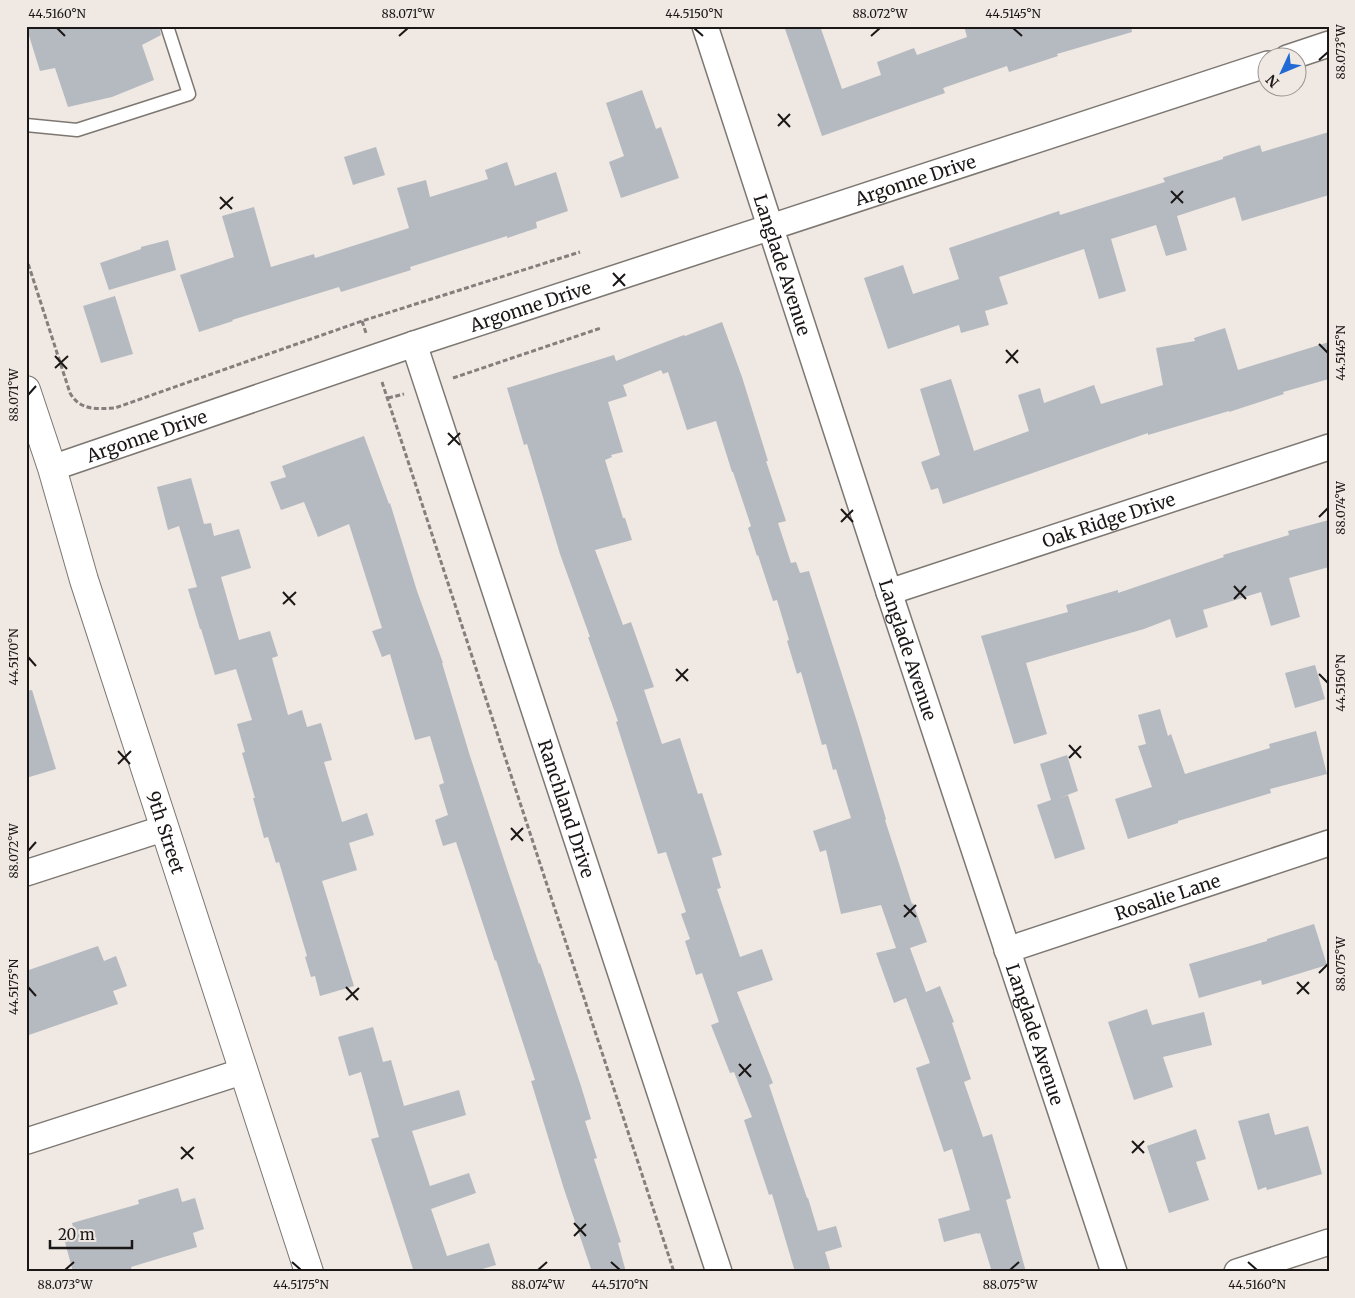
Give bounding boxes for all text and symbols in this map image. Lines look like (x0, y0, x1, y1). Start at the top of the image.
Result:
text: 44.5160°N (28, 6, 87, 21)
text: 88.071°W (382, 6, 436, 21)
text: 44.5150°N (665, 6, 723, 21)
text: 88.072°W (852, 6, 909, 21)
text: 44.5145°N (985, 6, 1042, 21)
text: 88.073°W (1333, 24, 1348, 79)
north arrow (1258, 48, 1308, 98)
text: N (1262, 71, 1283, 91)
street label: Argonne Drive (851, 149, 979, 211)
street label: Langlade Avenue (749, 191, 816, 338)
street label: Argonne Drive (466, 275, 594, 337)
text: 44.5145°N (1333, 324, 1348, 381)
text: 88.071°W (6, 367, 21, 421)
street label: Argonne Drive (82, 404, 210, 467)
text: 88.074°W (1333, 480, 1348, 535)
street label: Oak Ridge Drive (1039, 487, 1178, 552)
street label: Langlade Avenue (874, 576, 942, 723)
text: 44.5170°N (6, 628, 21, 685)
text: 44.5150°N (1333, 654, 1348, 712)
street label: Ranchland Drive (533, 737, 600, 881)
street label: 9th Street (142, 788, 190, 877)
text: 88.072°W (6, 822, 21, 879)
street label: Rosalie Lane (1112, 869, 1223, 925)
text: 88.075°W (1333, 936, 1348, 991)
text: 44.5175°N (6, 958, 21, 1015)
street label: Langlade Avenue (1001, 961, 1069, 1108)
scale bar (50, 1218, 132, 1250)
text: 20 m (58, 1225, 95, 1244)
text: 88.073°W (38, 1277, 93, 1292)
text: 44.5175°N (273, 1277, 330, 1292)
text: 88.074°W (511, 1277, 566, 1292)
text: 44.5170°N (592, 1277, 649, 1292)
text: 88.075°W (983, 1277, 1038, 1292)
text: 44.5160°N (1228, 1277, 1287, 1292)

